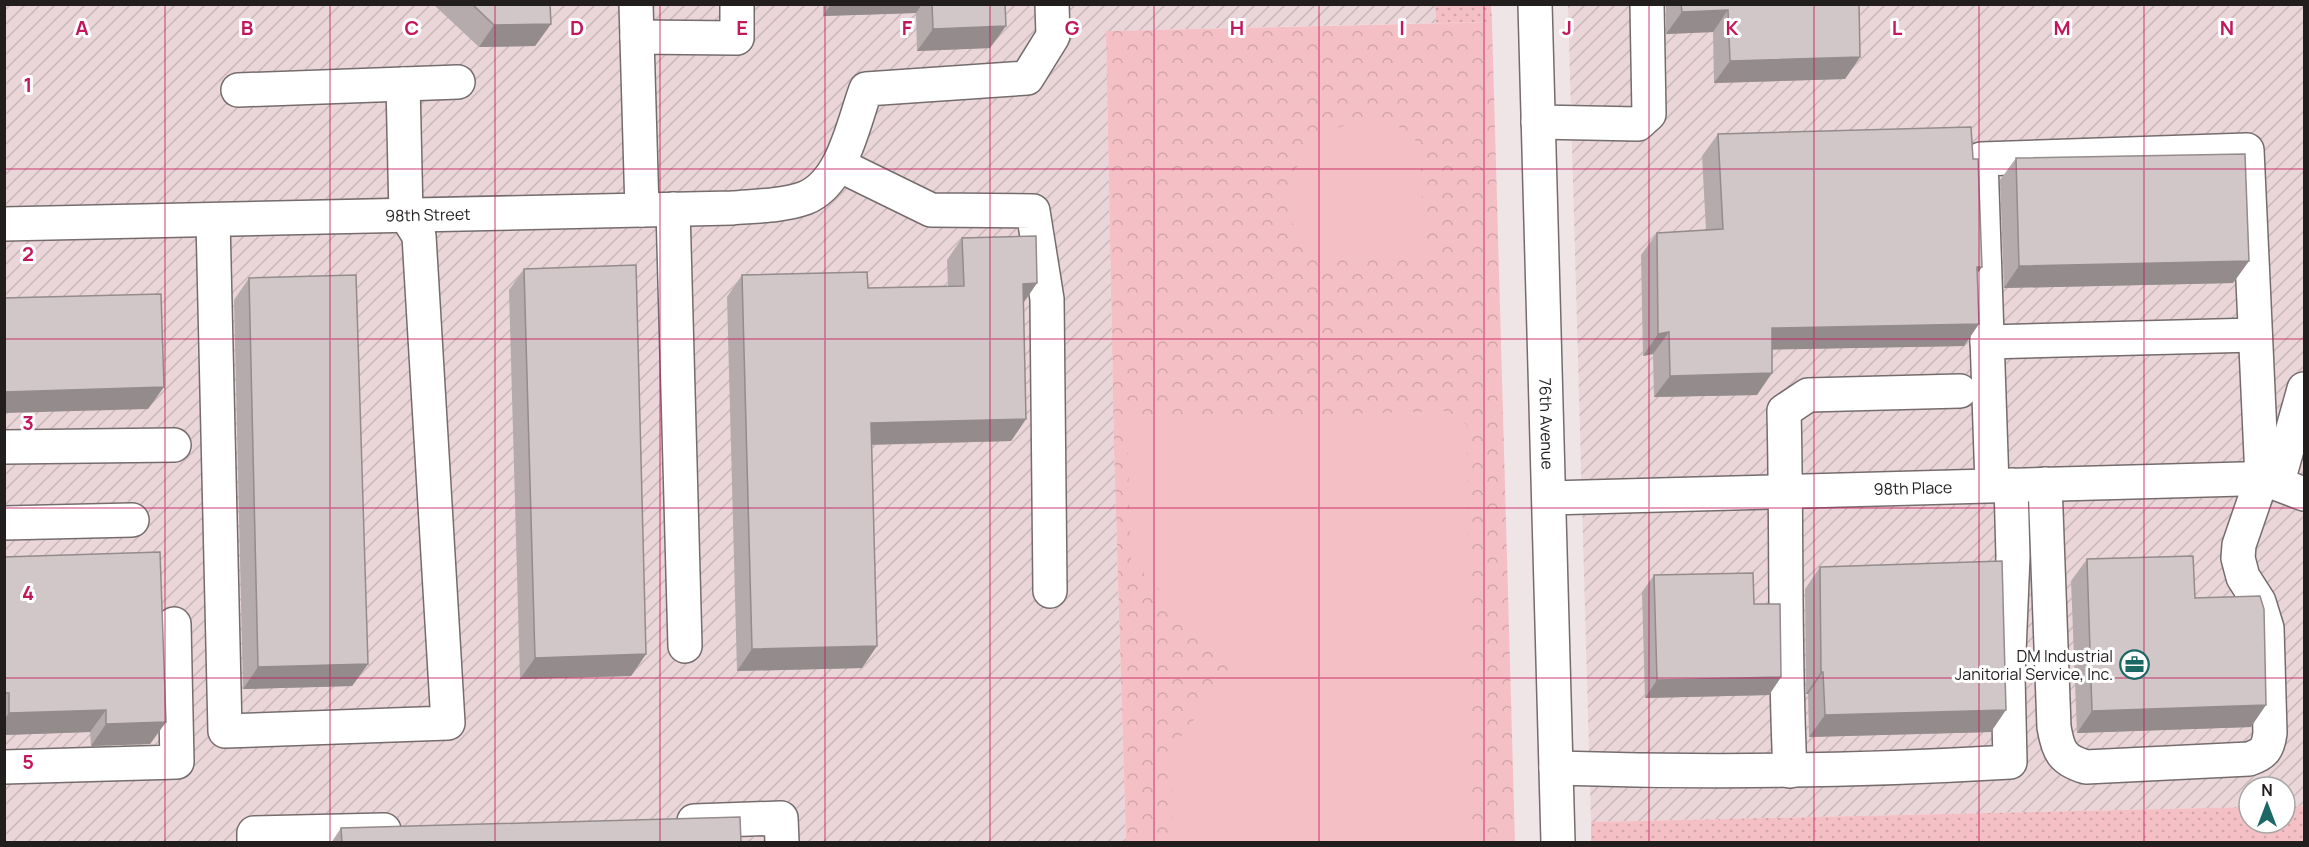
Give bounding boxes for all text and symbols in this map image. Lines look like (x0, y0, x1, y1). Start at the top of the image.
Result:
text: A (75, 14, 89, 41)
text: B (241, 14, 254, 41)
text: C (405, 14, 419, 41)
text: D (570, 14, 584, 41)
text: E (736, 14, 748, 41)
text: F (902, 14, 913, 41)
text: G (1065, 14, 1080, 41)
text: H (1230, 14, 1244, 41)
text: I (1399, 14, 1405, 41)
text: J (1562, 14, 1572, 41)
text: K (1726, 14, 1739, 41)
text: L (1892, 14, 1903, 41)
text: M (2053, 14, 2071, 41)
text: N (2220, 14, 2234, 41)
text: 1 (24, 71, 32, 98)
street label: 98th Street (385, 203, 471, 227)
text: 2 (22, 240, 34, 267)
street label: 76th Avenue (1534, 378, 1559, 470)
text: 3 (22, 409, 34, 436)
street label: 98th Place (1873, 476, 1952, 500)
text: 4 (22, 579, 34, 606)
place label: DM Industrial Janitorial Service, Inc. (1955, 645, 2113, 685)
office icon: DM Industrial Janitorial Service, Inc. (2118, 649, 2150, 681)
text: 5 (22, 748, 34, 775)
north arrow (2237, 775, 2297, 835)
text: N (2261, 779, 2273, 801)

